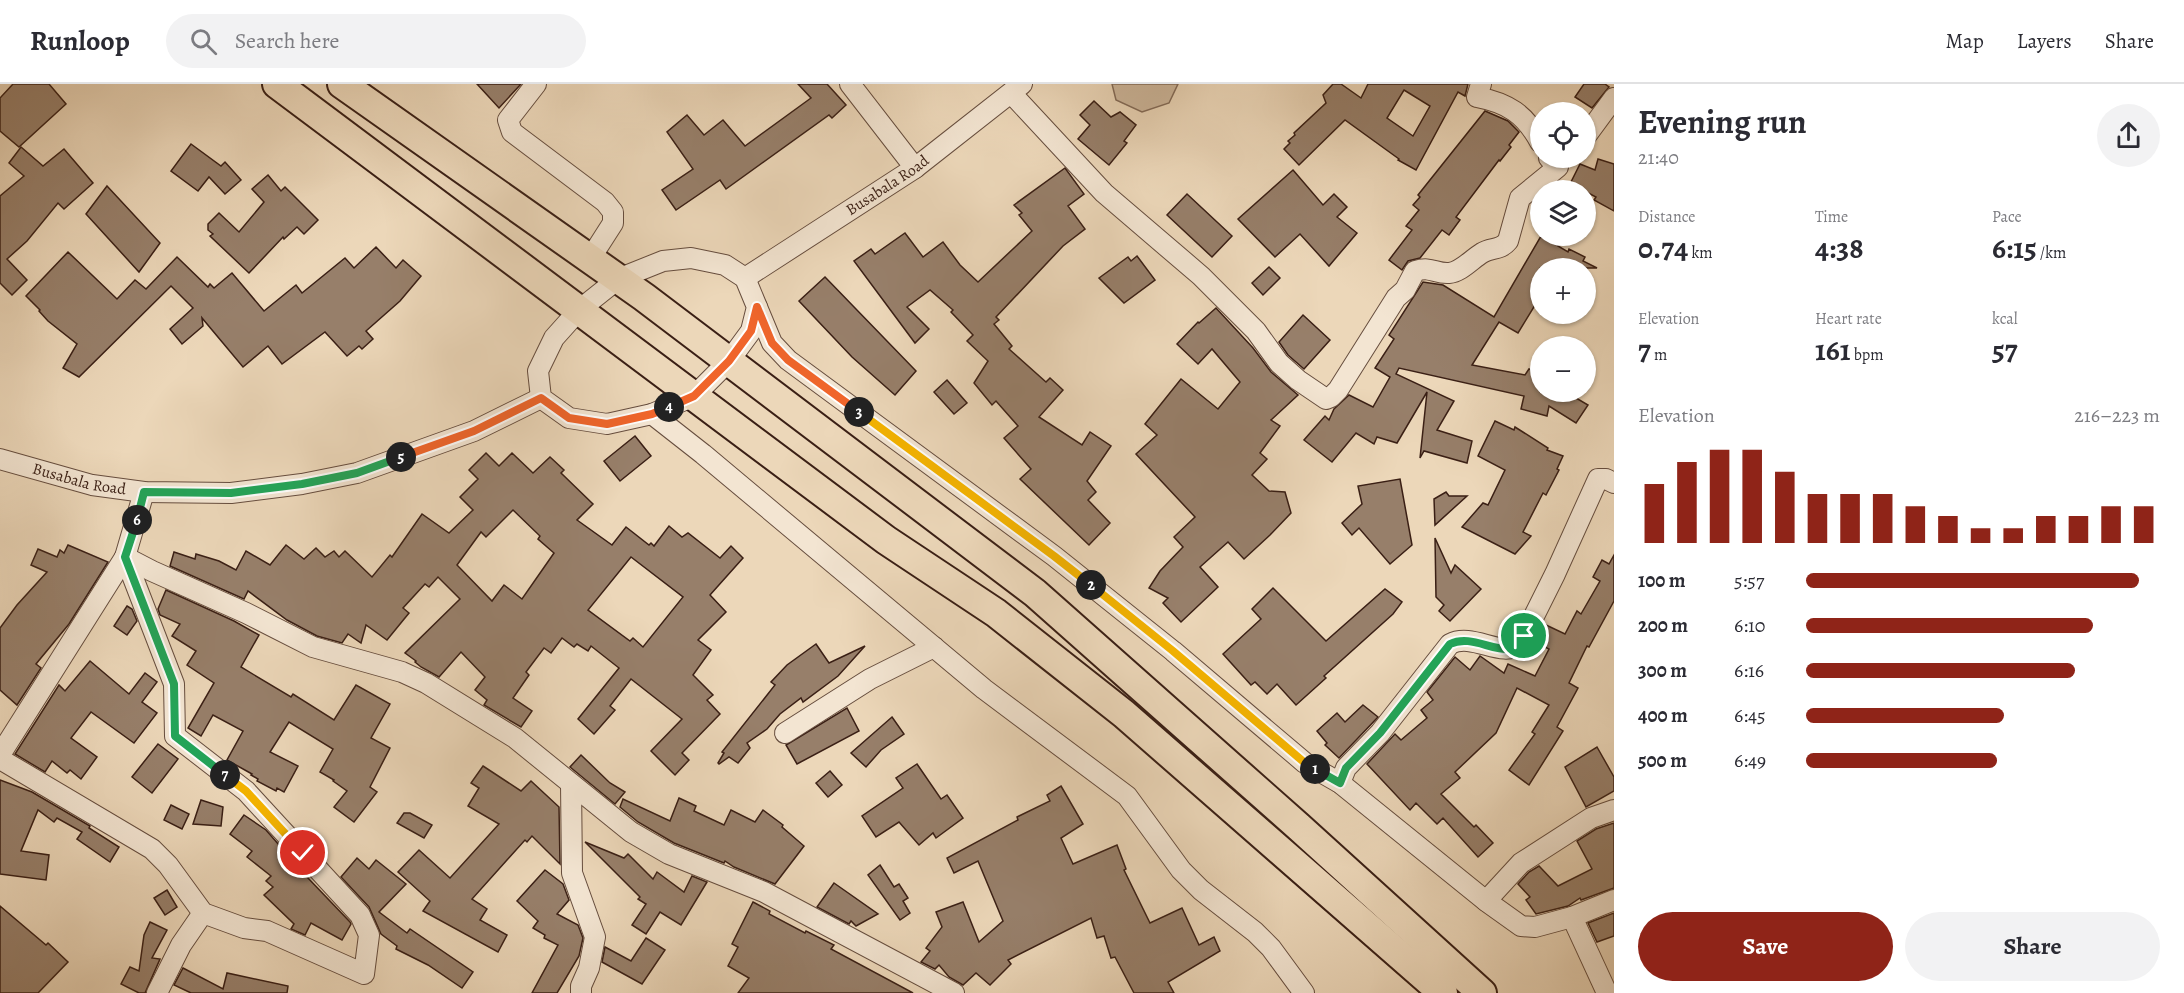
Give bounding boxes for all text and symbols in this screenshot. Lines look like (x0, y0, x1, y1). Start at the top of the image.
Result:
search box (166, 14, 586, 68)
text: Runloop (30, 22, 130, 60)
icon: search (187, 25, 220, 58)
text: Search here (235, 26, 339, 56)
text: Map (1945, 27, 1984, 55)
text: Layers (2017, 27, 2072, 55)
text: Share (2105, 27, 2154, 55)
text: Evening run (1638, 99, 1807, 144)
map controls (1530, 102, 1596, 402)
button: locate (1530, 102, 1596, 168)
button: share (2097, 104, 2160, 167)
text: 21:40 (1638, 144, 1679, 171)
street label: Busabala Road (842, 150, 934, 221)
button: layers (1530, 180, 1596, 246)
text: Distance (1638, 206, 1695, 228)
text: Time (1815, 206, 1848, 228)
text: Pace (1992, 206, 2022, 228)
text: 0.74 (1638, 228, 1688, 268)
text: 4:38 (1815, 228, 1864, 268)
text: 6:15 (1992, 228, 2037, 268)
text: km (1688, 242, 1713, 264)
text: /km (2037, 242, 2066, 264)
button: + (1530, 258, 1596, 324)
text: Elevation (1638, 308, 1699, 330)
text: Heart rate (1815, 308, 1882, 330)
text: kcal (1992, 308, 2018, 330)
text: 7 (1638, 330, 1651, 370)
text: 161 (1815, 330, 1851, 370)
text: 57 (1992, 330, 2018, 370)
button: − (1530, 336, 1596, 402)
text: m (1651, 344, 1667, 366)
text: bpm (1851, 344, 1884, 366)
pin: 4 (654, 392, 684, 422)
text: 4 (665, 396, 673, 418)
pin: 3 (844, 397, 874, 427)
text: 3 (856, 401, 862, 423)
text: Elevation (1638, 402, 1715, 429)
text: 216–223 m (2074, 402, 2160, 429)
pin: 5 (386, 442, 416, 472)
text: 5 (398, 446, 404, 468)
street label: Busabala Road (30, 458, 128, 501)
pin: 6 (122, 505, 152, 535)
text: 6 (133, 509, 141, 531)
text: 100 m (1638, 567, 1686, 594)
text: 5:57 (1734, 567, 1764, 594)
pin: 2 (1076, 570, 1106, 600)
text: 2 (1087, 574, 1095, 596)
pin (1498, 610, 1549, 661)
text: 200 m (1638, 612, 1688, 639)
text: 6:10 (1734, 612, 1766, 639)
icon: arrive (1507, 619, 1540, 652)
text: 300 m (1638, 657, 1687, 684)
text: 6:16 (1734, 657, 1764, 684)
text: 400 m (1638, 702, 1688, 729)
text: 6:45 (1734, 702, 1766, 729)
text: 500 m (1638, 747, 1687, 774)
text: 6:49 (1734, 747, 1766, 774)
pin: 1 (1300, 754, 1330, 784)
text: 1 (1312, 758, 1318, 780)
pin: 7 (210, 760, 240, 790)
text: 7 (222, 764, 228, 786)
pin (277, 827, 328, 878)
icon: check (286, 836, 319, 869)
button: Save (1638, 912, 1893, 981)
button: Share (1905, 912, 2160, 981)

